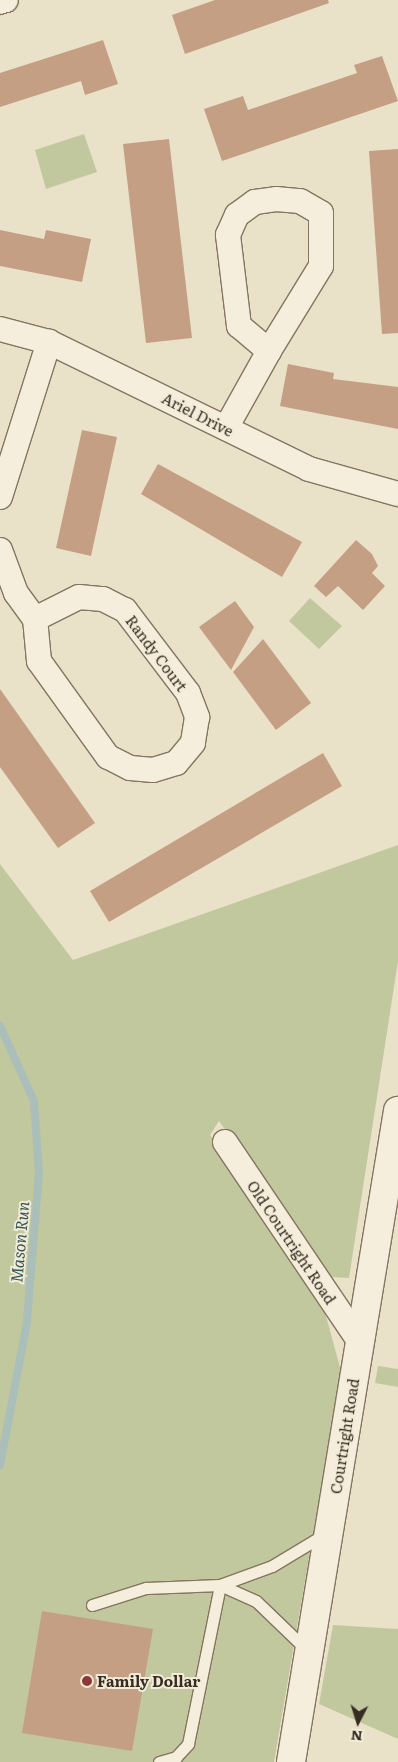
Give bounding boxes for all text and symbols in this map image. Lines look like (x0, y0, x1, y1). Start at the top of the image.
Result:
street label: Ariel Drive (159, 388, 237, 440)
street label: Randy Court (123, 611, 191, 695)
street label: Old Courtright Road (244, 1177, 340, 1307)
water label: Mason Run (6, 1201, 32, 1283)
street label: Courtright Road (326, 1377, 362, 1495)
place label: Family Dollar (97, 1672, 200, 1690)
marker: Family Dollar (81, 1675, 93, 1687)
north arrow (333, 1697, 383, 1747)
text: N (350, 1726, 363, 1747)

